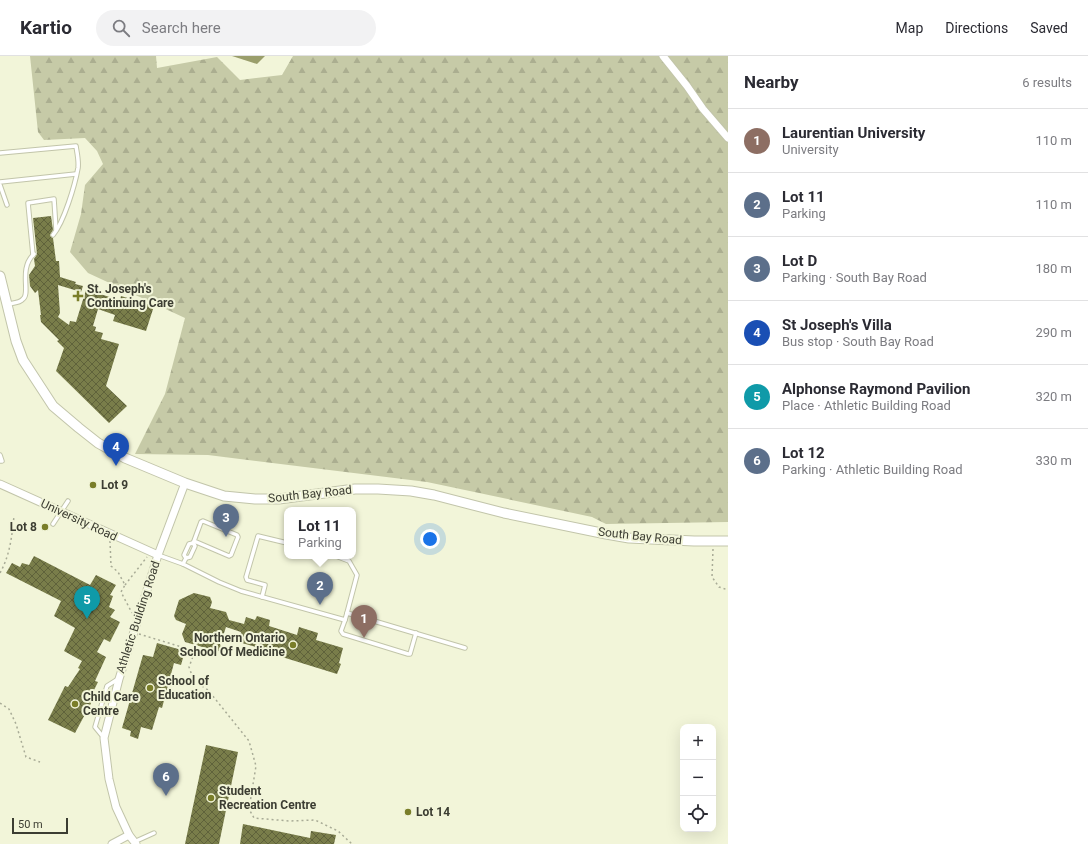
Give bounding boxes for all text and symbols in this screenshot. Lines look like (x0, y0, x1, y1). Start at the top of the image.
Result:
search box (96, 10, 376, 46)
text: Kartio (20, 16, 72, 39)
icon: search (110, 17, 132, 39)
text: Search here (142, 19, 221, 37)
text: Map (896, 20, 923, 36)
text: Directions (945, 20, 1008, 36)
text: Saved (1030, 20, 1068, 36)
text: Nearby (744, 72, 799, 92)
text: 6 results (1022, 75, 1072, 90)
text: Laurentian University (782, 124, 925, 142)
text: 1 (753, 133, 761, 148)
text: 110 m (1035, 133, 1072, 148)
text: University (782, 142, 839, 157)
text: Lot 11 (782, 188, 825, 206)
text: 2 (753, 197, 761, 212)
text: 110 m (1035, 197, 1072, 212)
text: Parking (782, 206, 826, 221)
text: Lot D (782, 252, 817, 270)
text: 3 (753, 261, 761, 276)
text: 180 m (1035, 261, 1072, 276)
text: Parking · South Bay Road (782, 270, 927, 285)
place label: St. Joseph's Continuing Care (87, 282, 174, 310)
marker: St. Joseph's Continuing Care (72, 290, 84, 302)
text: St Joseph's Villa (782, 316, 892, 334)
text: 4 (753, 325, 761, 340)
text: 290 m (1035, 325, 1072, 340)
text: Bus stop · South Bay Road (782, 334, 934, 349)
text: Alphonse Raymond Pavilion (782, 380, 970, 398)
text: 5 (753, 389, 761, 404)
text: 320 m (1035, 389, 1072, 404)
text: Place · Athletic Building Road (782, 398, 951, 413)
pin: 4 (103, 433, 129, 466)
text: Lot 12 (782, 444, 825, 462)
text: 6 (753, 453, 761, 468)
text: 330 m (1035, 453, 1072, 468)
text: Parking · Athletic Building Road (782, 462, 963, 477)
place label: Lot 9 (101, 478, 128, 492)
marker: Lot 9 (88, 480, 98, 490)
street label: South Bay Road (267, 483, 353, 505)
street label: University Road (39, 496, 119, 544)
pin: 3 (213, 504, 239, 537)
popup (284, 507, 356, 559)
text: Lot 11 (298, 517, 341, 535)
place label: Lot 8 (10, 520, 37, 534)
marker: Lot 8 (40, 522, 50, 532)
street label: South Bay Road (597, 525, 683, 547)
your location (420, 529, 440, 549)
text: Parking (298, 535, 342, 550)
street label: Athletic Building Road (113, 559, 163, 675)
pin: 2 (307, 572, 333, 605)
pin: 5 (74, 586, 100, 619)
pin: 1 (351, 605, 377, 638)
place label: Northern Ontario School Of Medicine (180, 631, 286, 659)
marker: Northern Ontario School Of Medicine (288, 640, 298, 650)
place label: School of Education (158, 674, 212, 702)
marker: School of Education (145, 683, 155, 693)
place label: Child Care Centre (83, 690, 139, 718)
marker: Child Care Centre (70, 699, 80, 709)
map controls (680, 724, 716, 832)
button: + (680, 724, 716, 760)
button: − (680, 760, 716, 796)
pin: 6 (153, 763, 179, 796)
place label: Student Recreation Centre (219, 784, 317, 812)
marker: Student Recreation Centre (206, 793, 216, 803)
button: locate (680, 796, 716, 832)
place label: Lot 14 (416, 805, 450, 819)
marker: Lot 14 (403, 807, 413, 817)
scale bar (12, 816, 68, 835)
text: 50 m (18, 818, 43, 831)

